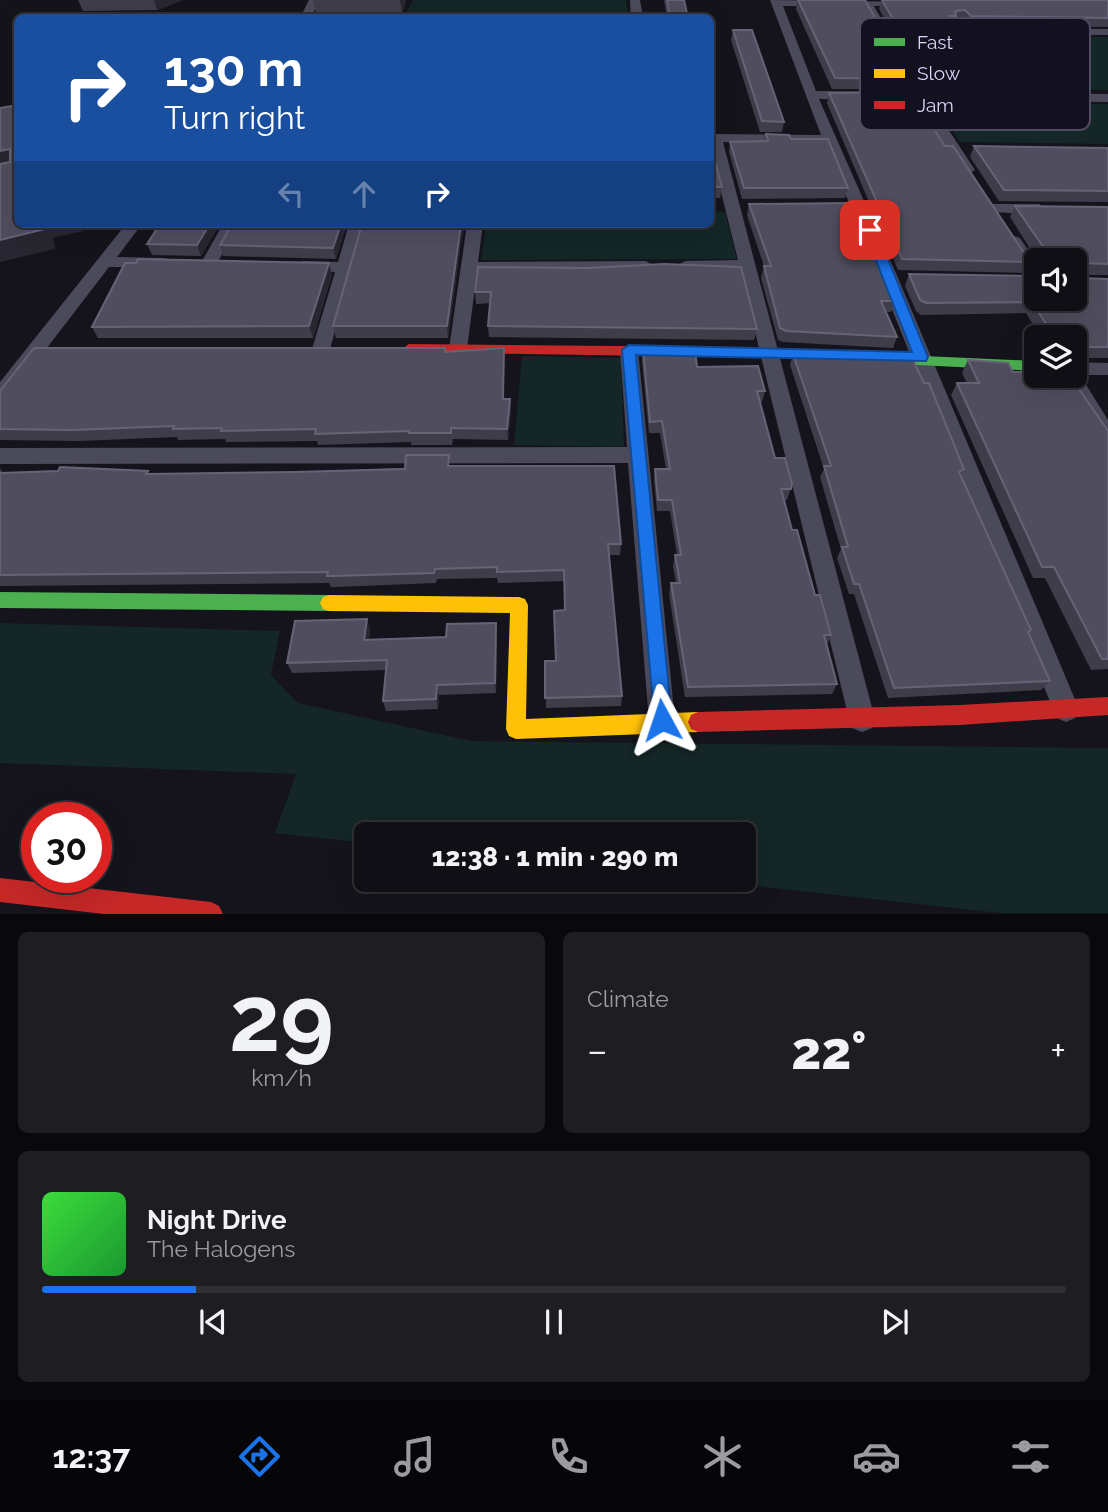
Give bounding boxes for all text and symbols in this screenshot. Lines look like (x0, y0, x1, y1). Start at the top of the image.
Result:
legend (860, 18, 1090, 130)
text: Fast (917, 31, 953, 53)
text: 130 m (164, 40, 303, 97)
icon: right (49, 42, 140, 133)
text: Slow (917, 62, 961, 84)
text: Jam (917, 94, 954, 116)
text: Turn right (164, 99, 305, 136)
icon: left (272, 175, 310, 213)
icon: ahead (345, 175, 383, 213)
icon: right (418, 175, 456, 213)
pin (840, 200, 900, 260)
icon: arrive (851, 211, 889, 249)
map controls (1024, 248, 1087, 388)
button: sound (1024, 248, 1087, 311)
button: layers (1024, 325, 1087, 388)
position arrow (625, 683, 699, 757)
speed limit sign: 30 (21, 802, 112, 893)
text: 12:38 · 1 min · 290 m (432, 842, 678, 872)
text: 29 (229, 965, 334, 1072)
text: Climate (587, 985, 669, 1012)
text: 22° (791, 1020, 867, 1081)
text: − (587, 1028, 607, 1073)
text: + (1050, 1028, 1066, 1073)
text: km/h (251, 1064, 312, 1091)
text: Night Drive (147, 1205, 286, 1235)
text: The Halogens (147, 1235, 295, 1262)
icon: previous (194, 1303, 232, 1341)
icon: pause (535, 1303, 573, 1341)
icon: next (876, 1303, 914, 1341)
icon: directions (235, 1432, 284, 1481)
icon: music (390, 1432, 439, 1481)
icon: phone (544, 1432, 593, 1481)
icon: climate (698, 1432, 747, 1481)
icon: car (852, 1432, 901, 1481)
icon: filters (1006, 1432, 1055, 1481)
text: 12:37 (53, 1438, 130, 1475)

